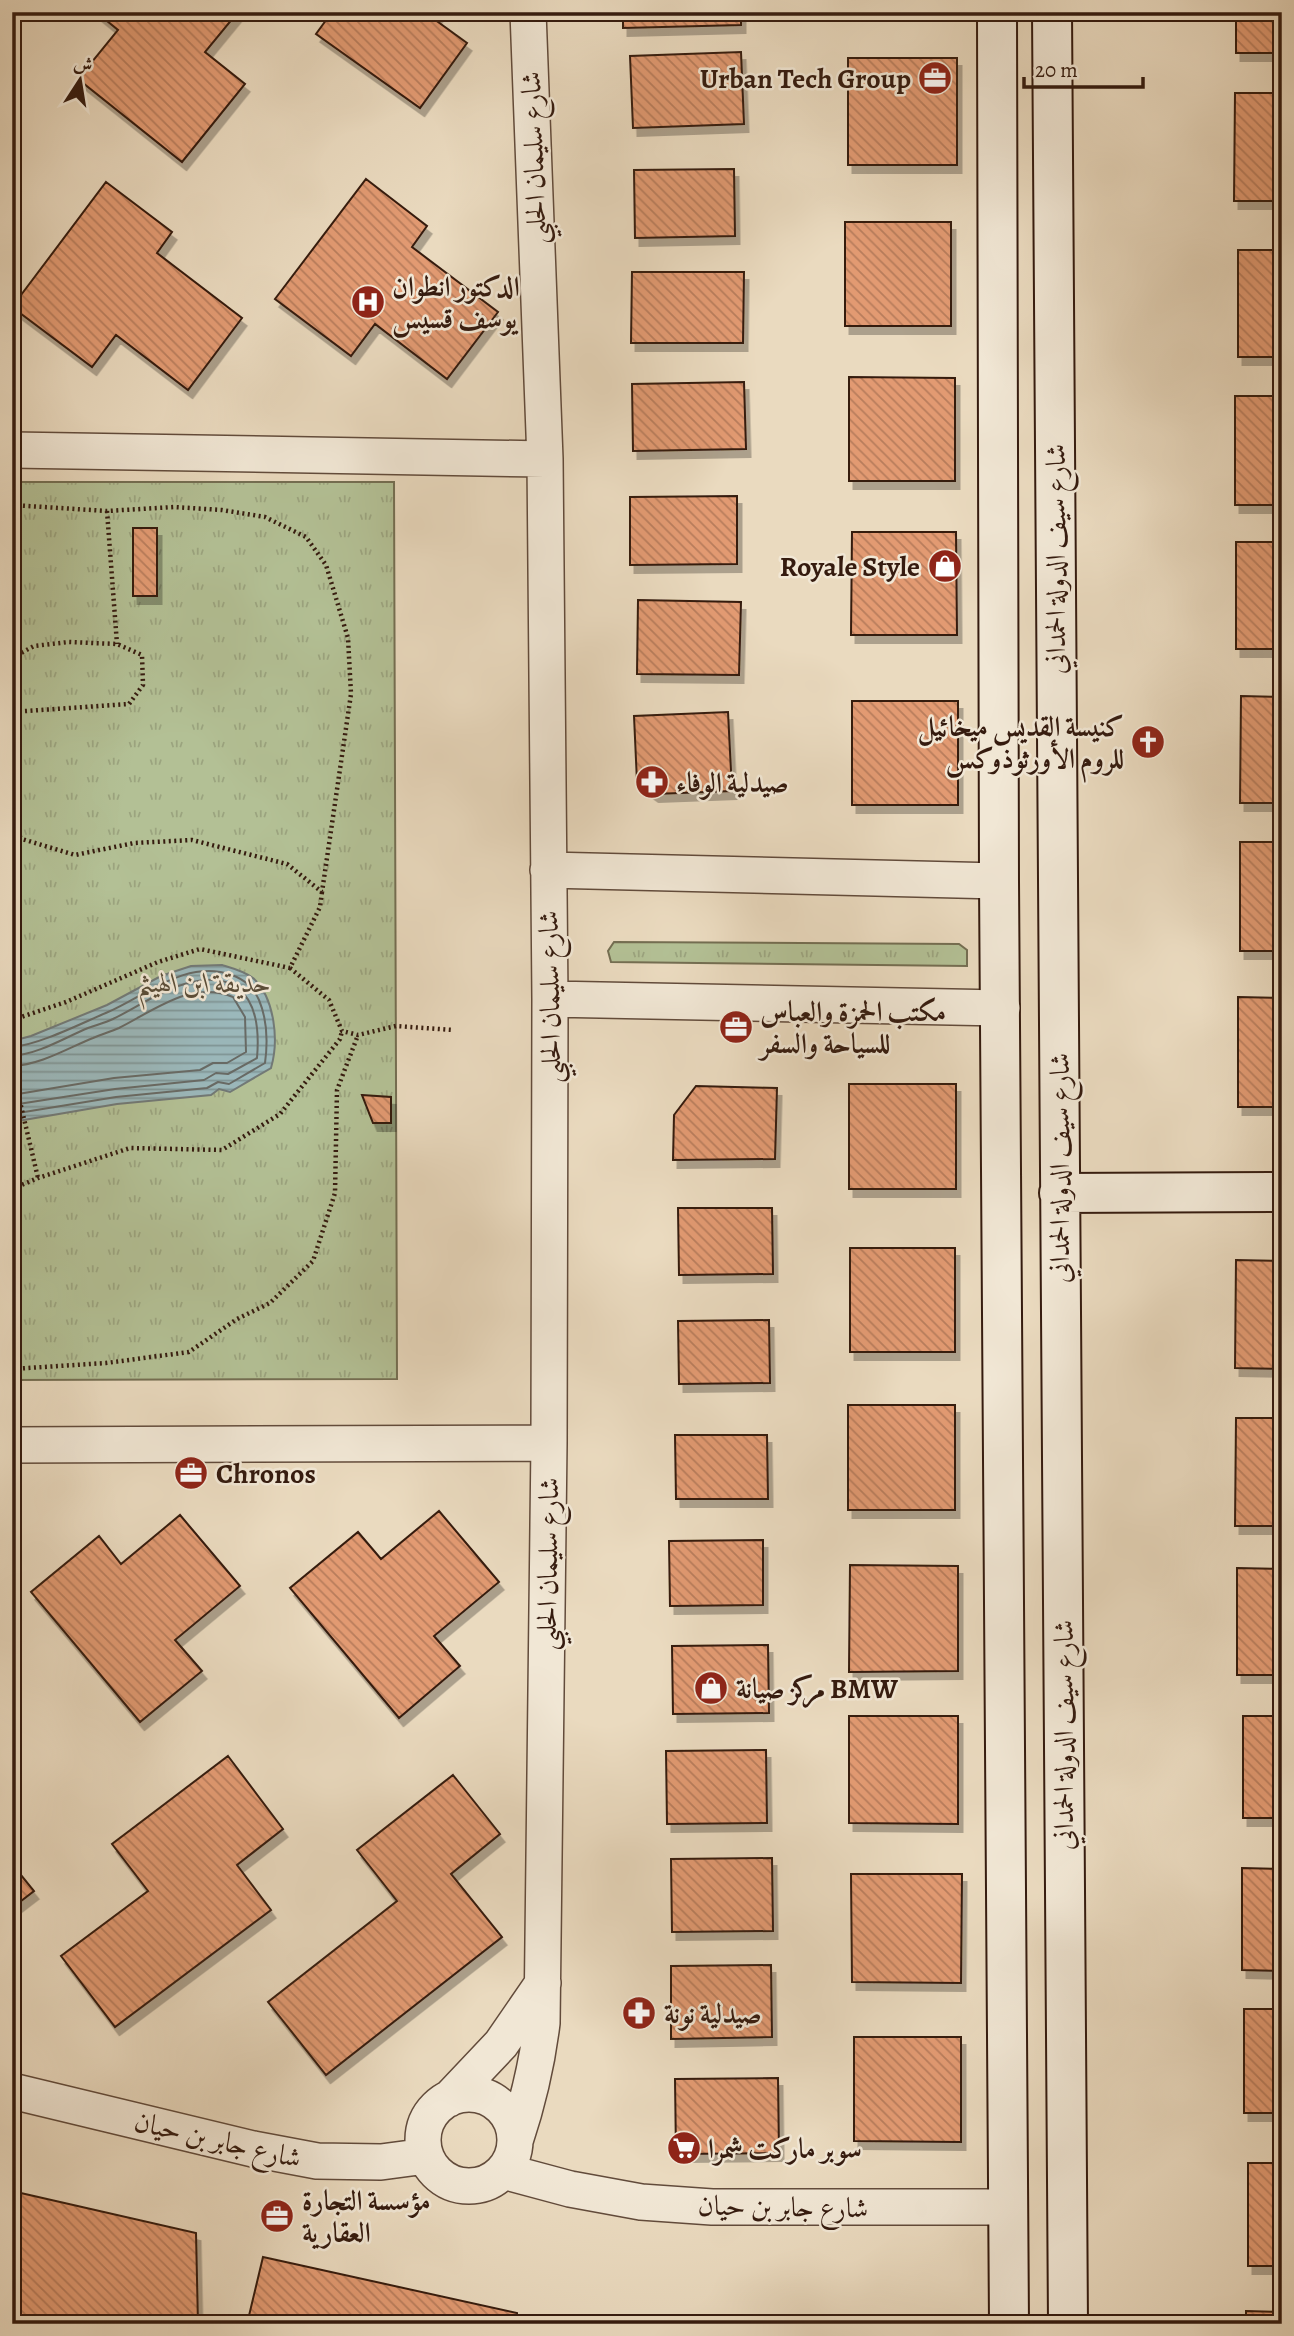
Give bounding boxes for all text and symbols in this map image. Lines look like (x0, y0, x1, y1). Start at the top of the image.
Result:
north arrow (46, 46, 116, 116)
scale bar (1024, 46, 1144, 90)
text: ش (71, 50, 95, 79)
text: 20 m (1035, 56, 1078, 84)
office icon: Urban Tech Group (916, 59, 954, 97)
place label: Urban Tech Group (700, 60, 911, 98)
street label: شارع سليمان الحلبي (512, 71, 563, 245)
place label: الدكتور انطوان يوسف قسيس (392, 268, 520, 338)
hospital icon: الدكتور انطوان يوسف قسيس (349, 283, 387, 321)
street label: شارع سيف الدولة الحمداني (1037, 444, 1079, 674)
shop icon: Royale Style (926, 547, 964, 585)
place label: Royale Style (780, 548, 920, 586)
place label: كنيسة القديس ميخائيل للروم الأورثوذوكس (918, 708, 1124, 783)
church icon: كنيسة القديس ميخائيل للروم الأورثوذوكس (1129, 723, 1167, 761)
pharmacy icon: صيدلية الوفاء (633, 763, 671, 801)
place label: صيدلية الوفاء (676, 764, 789, 802)
street label: شارع سليمان الحلبي (529, 910, 578, 1084)
park label: حديقة ابن الهيثم (137, 964, 271, 1010)
place label: مكتب الحمزة والعباس للسياحة والسفر (757, 993, 946, 1063)
office icon: مكتب الحمزة والعباس للسياحة والسفر (717, 1008, 755, 1046)
street label: شارع سيف الدولة الحمداني (1041, 1053, 1083, 1283)
office icon: Chronos (172, 1454, 210, 1492)
place label: Chronos (216, 1455, 316, 1493)
street label: شارع سليمان الحلبي (527, 1477, 576, 1651)
street label: شارع سيف الدولة الحمداني (1045, 1620, 1087, 1850)
shop icon: مركز صيانة BMW (692, 1669, 730, 1707)
place label: مركز صيانة BMW (736, 1670, 898, 1709)
pharmacy icon: صيدلية نونة (620, 1994, 658, 2032)
place label: صيدلية نونة (664, 1995, 762, 2033)
street label: شارع جابر بن حيان (130, 2102, 305, 2182)
supermarket icon: سوبر ماركت شمرا (665, 2129, 703, 2167)
place label: سوبر ماركت شمرا (708, 2130, 862, 2168)
place label: مؤسسة التجارة العقارية (302, 2182, 431, 2252)
street label: شارع جابر بن حيان (697, 2187, 869, 2231)
office icon: مؤسسة التجارة العقارية (258, 2197, 296, 2235)

